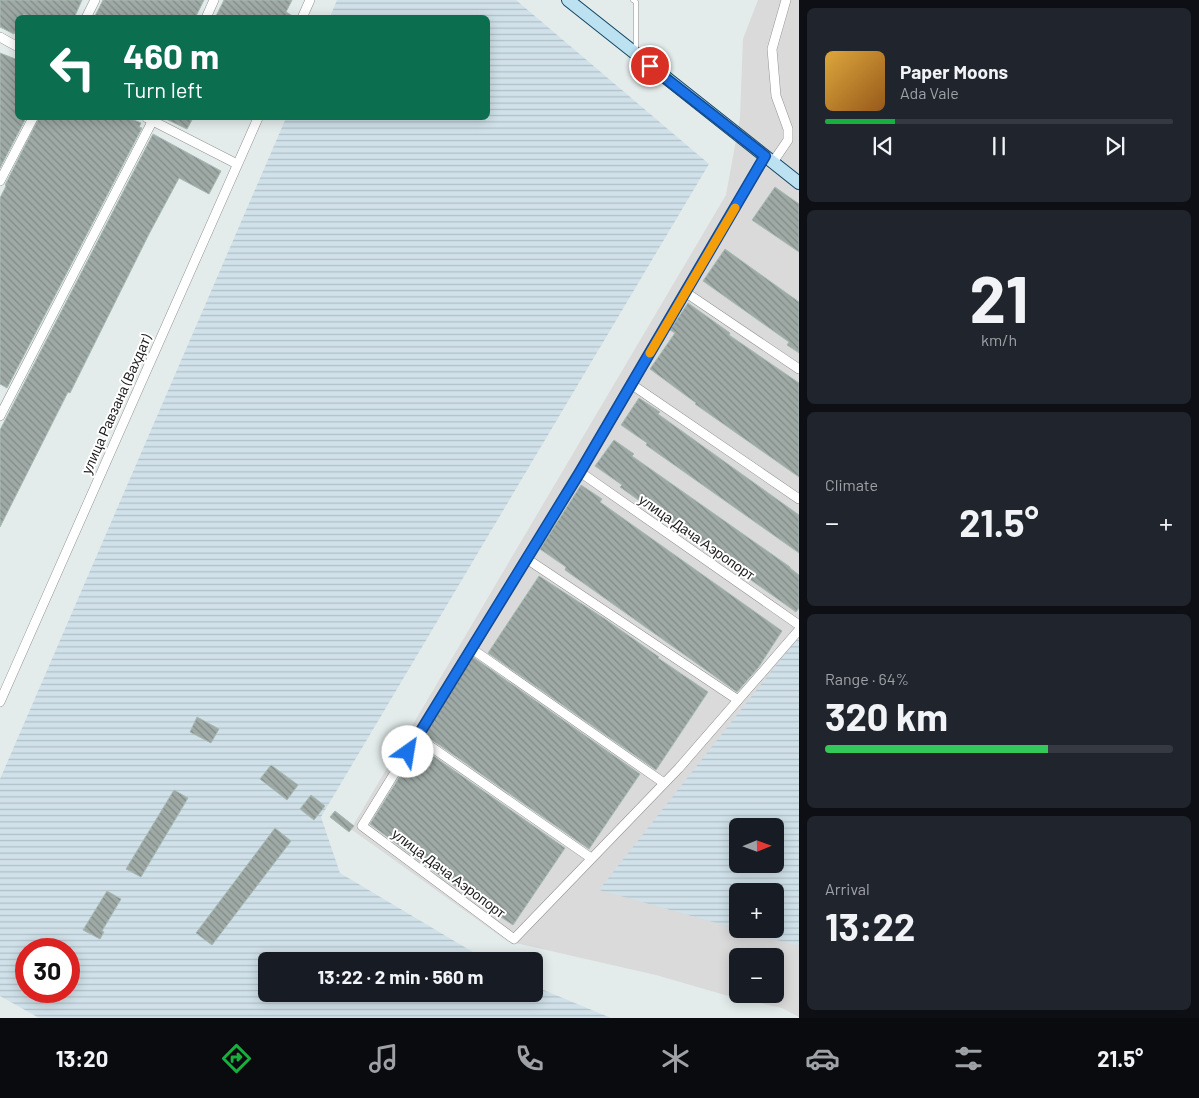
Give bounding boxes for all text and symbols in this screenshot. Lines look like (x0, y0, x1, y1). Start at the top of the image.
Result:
text: 460 m (123, 34, 219, 76)
icon: left (40, 35, 105, 100)
pin (629, 45, 671, 87)
icon: arrive (636, 52, 664, 80)
text: Paper Moons (900, 60, 1008, 83)
text: Turn left (123, 76, 203, 102)
text: Ada Vale (900, 83, 959, 102)
icon: previous (869, 132, 897, 160)
icon: pause (985, 132, 1013, 160)
icon: next (1101, 132, 1129, 160)
text: 21 (969, 258, 1029, 336)
text: km/h (981, 330, 1017, 349)
street label: улица Равзана (Вахдат) (77, 331, 155, 477)
text: Climate (825, 475, 878, 494)
street label: улица Дача Аэропорт (636, 491, 759, 584)
text: 21.5° (959, 499, 1039, 545)
text: − (825, 505, 839, 539)
text: + (1159, 505, 1173, 539)
text: Range · 64% (825, 669, 909, 688)
text: 320 km (825, 693, 948, 739)
position arrow (381, 725, 433, 777)
north arrow (729, 818, 784, 872)
map controls (729, 818, 784, 1003)
street label: улица Дача Аэропорт (389, 825, 510, 922)
text: Arrival (825, 879, 870, 898)
button: + (729, 883, 784, 938)
text: 13:22 (825, 903, 915, 949)
speed limit sign: 30 (15, 938, 80, 1003)
button: − (729, 948, 784, 1003)
text: 13:22 · 2 min · 560 m (318, 965, 483, 988)
icon: directions (219, 1041, 254, 1076)
icon: music (366, 1041, 401, 1076)
icon: phone (512, 1041, 547, 1076)
icon: climate (658, 1041, 693, 1076)
icon: car (805, 1041, 840, 1076)
icon: filters (951, 1041, 986, 1076)
text: 13:20 (56, 1045, 108, 1071)
text: 21.5° (1097, 1045, 1143, 1071)

